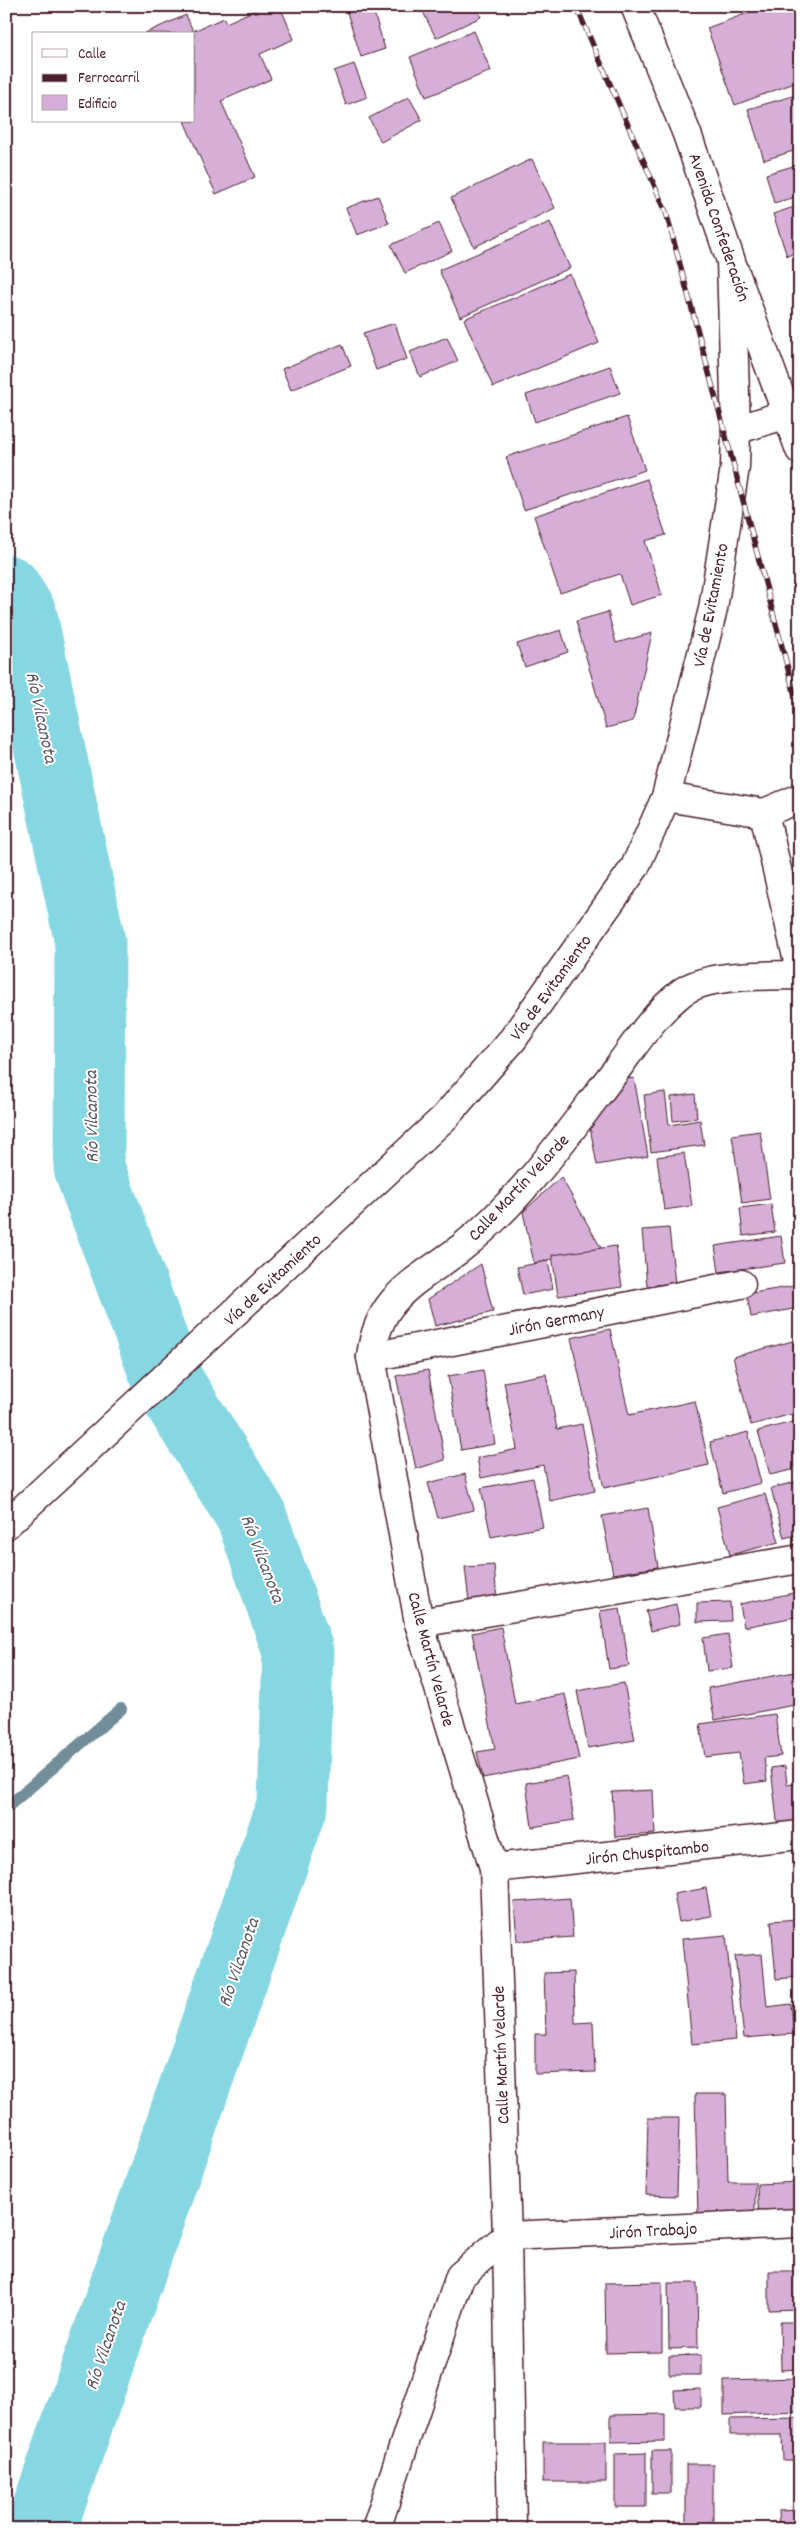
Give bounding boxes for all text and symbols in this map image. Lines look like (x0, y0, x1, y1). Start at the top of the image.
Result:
legend (32, 32, 195, 122)
text: Calle (78, 44, 107, 66)
text: Ferrocarril (78, 68, 140, 90)
text: Edificio (78, 94, 117, 116)
street label: Avenida Confederación (680, 150, 755, 305)
street label: Vía de Evitamiento (688, 541, 737, 670)
water label: Río Vilcanota (17, 670, 63, 767)
street label: Vía de Evitamiento (505, 930, 599, 1047)
water label: Río Vilcanota (79, 1069, 108, 1163)
street label: Calle Martín Velarde (464, 1130, 576, 1248)
street label: Vía de Evitamiento (219, 1229, 328, 1333)
street label: Jirón Germany (506, 1301, 607, 1344)
water label: Río Vilcanota (232, 1511, 290, 1608)
street label: Calle Martín Velarde (400, 1590, 460, 1730)
street label: Jirón Chuspitambo (584, 1836, 710, 1873)
water label: Río Vilcanota (213, 1914, 268, 2011)
street label: Calle Martín Velarde (488, 1985, 517, 2124)
street label: Jirón Trabajo (608, 2218, 698, 2247)
water label: Río Vilcanota (80, 2297, 135, 2394)

